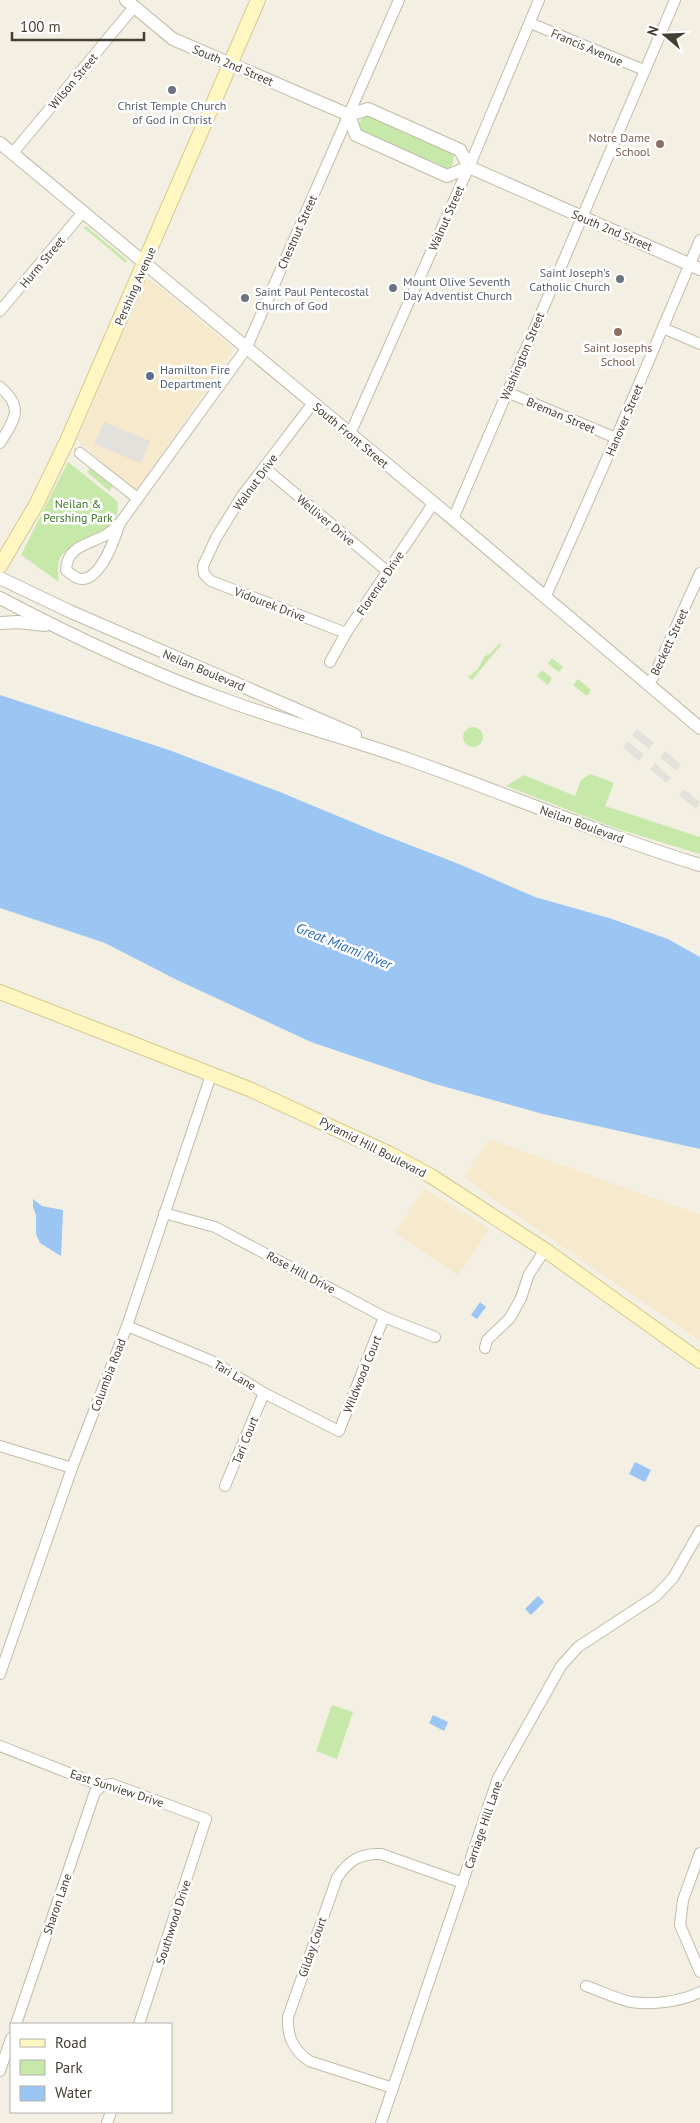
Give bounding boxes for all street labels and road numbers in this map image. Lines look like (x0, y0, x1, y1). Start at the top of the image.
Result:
street label: Francis Avenue (549, 25, 625, 69)
street label: South 2nd Street (190, 41, 276, 89)
street label: Wilson Street (45, 50, 101, 112)
street label: Walnut Street (425, 183, 467, 253)
street label: Chestnut Street (274, 193, 320, 271)
street label: South 2nd Street (569, 206, 655, 254)
street label: Hurm Street (16, 233, 68, 291)
street label: Pershing Avenue (111, 244, 159, 328)
street label: Washington Street (497, 310, 547, 402)
street label: Hanover Street (602, 382, 646, 458)
street label: Breman Street (524, 394, 598, 436)
street label: South Front Street (310, 399, 392, 471)
street label: Walnut Drive (230, 451, 280, 513)
street label: Welliver Drive (294, 491, 358, 549)
street label: Florence Drive (353, 548, 407, 618)
street label: Vidourek Drive (231, 583, 308, 624)
street label: Beckett Street (647, 606, 691, 678)
street label: Neilan Boulevard (161, 646, 247, 694)
street label: Neilan Boulevard (538, 802, 626, 846)
street label: Pyramid Hill Boulevard (317, 1114, 429, 1180)
street label: Rose Hill Drive (264, 1248, 338, 1296)
street label: Wildwood Court (340, 1333, 384, 1415)
street label: Columbia Road (87, 1336, 129, 1414)
street label: Tari Lane (211, 1357, 259, 1393)
street label: Tari Court (229, 1414, 261, 1466)
street label: East Sunview Drive (68, 1766, 166, 1810)
street label: Carriage Hill Lane (461, 1779, 505, 1871)
street label: Sharon Lane (40, 1871, 74, 1937)
street label: Southwood Drive (152, 1878, 194, 1966)
street label: Gilday Court (295, 1915, 329, 1979)

